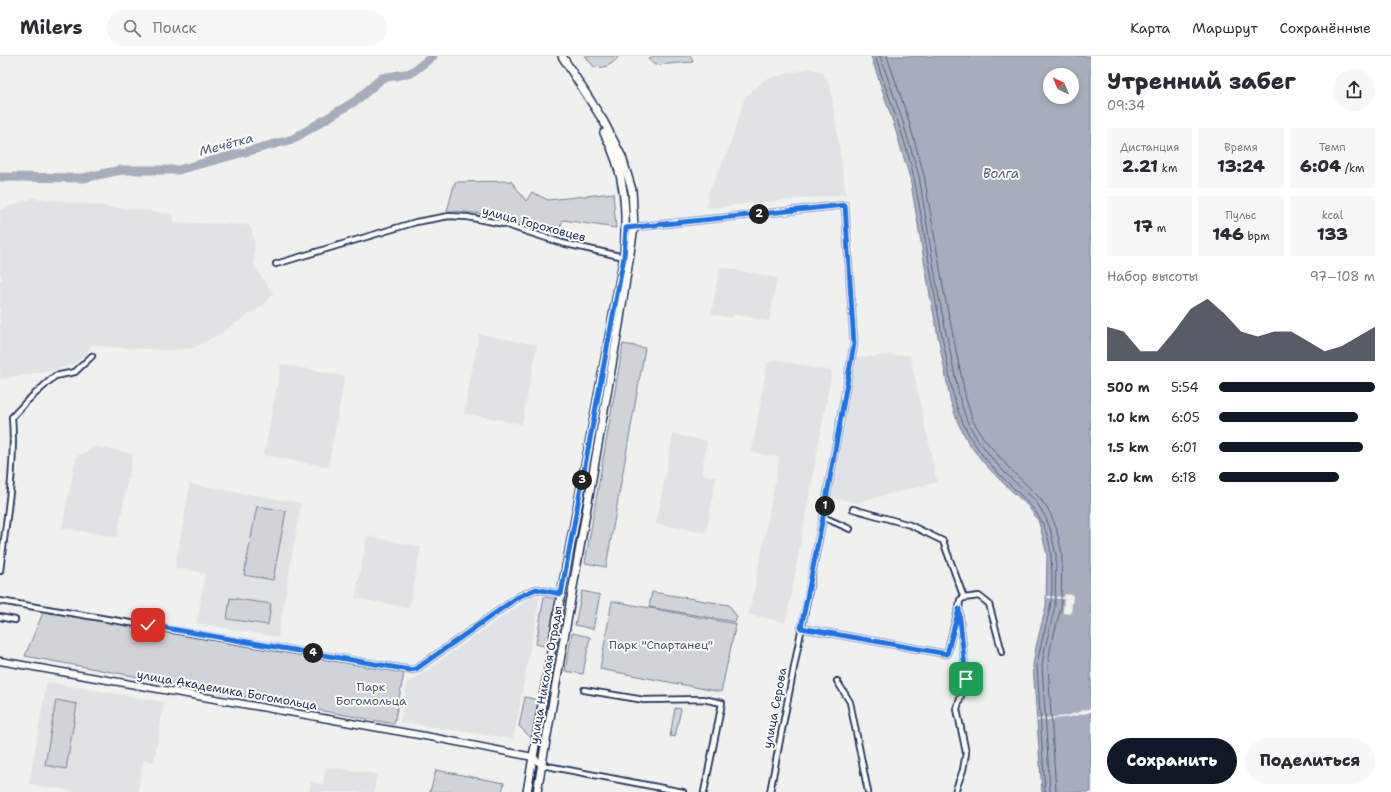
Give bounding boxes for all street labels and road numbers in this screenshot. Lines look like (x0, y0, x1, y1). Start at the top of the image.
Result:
street label: улица Гороховцев (480, 202, 588, 246)
street label: улица Николая Отрады (526, 605, 566, 745)
street label: улица Академика Богомольца (135, 666, 319, 714)
street label: улица Серова (759, 666, 791, 750)

